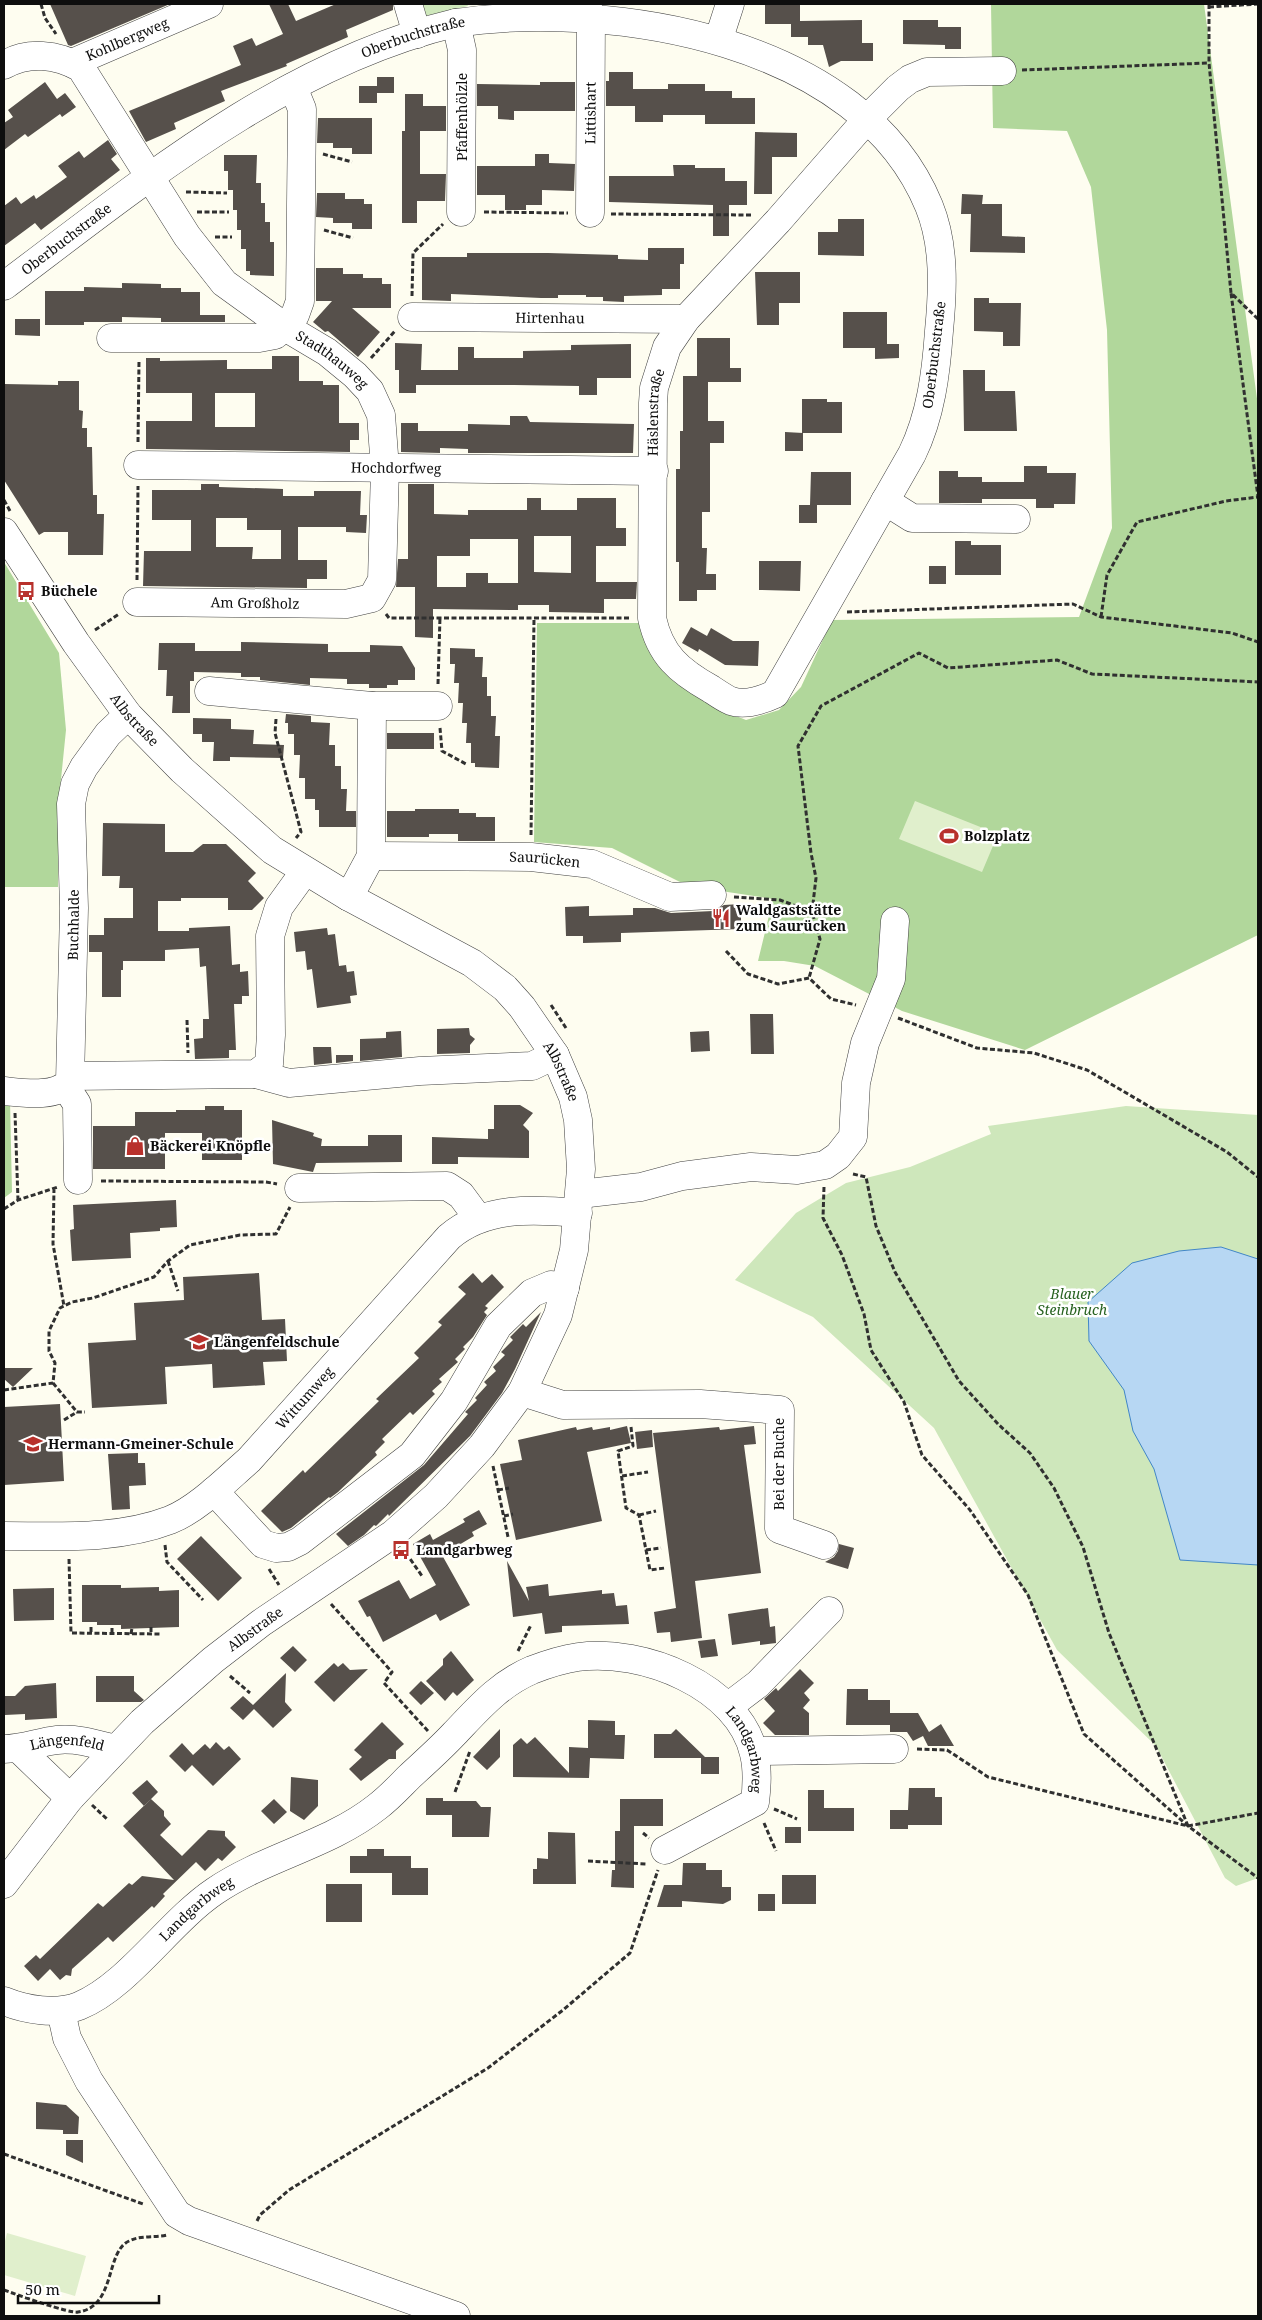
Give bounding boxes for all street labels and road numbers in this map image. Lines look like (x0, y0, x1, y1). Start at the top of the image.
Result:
street label: Kohlbergweg (83, 12, 172, 65)
street label: Oberbuchstraße (358, 12, 466, 62)
street label: Pfaffenhölzle (452, 73, 471, 161)
street label: Littishart (580, 82, 600, 144)
street label: Oberbuchstraße (17, 198, 115, 279)
street label: Oberbuchstraße (917, 300, 950, 410)
street label: Hirtenhau (515, 308, 585, 327)
street label: Stadthauweg (293, 326, 373, 393)
street label: Häslenstraße (643, 366, 669, 456)
street label: Hochdorfweg (351, 457, 442, 478)
street label: Am Großholz (210, 592, 300, 613)
street label: Albstraße (106, 689, 163, 750)
street label: Saurücken (509, 847, 581, 872)
street label: Buchhalde (63, 889, 83, 961)
street label: Albstraße (539, 1037, 584, 1103)
street label: Wittumweg (271, 1362, 338, 1433)
street label: Bei der Buche (769, 1418, 788, 1510)
street label: Albstraße (223, 1602, 287, 1655)
street label: Landgarbweg (722, 1702, 767, 1794)
street label: Längenfeld (28, 1730, 107, 1755)
street label: Landgarbweg (155, 1871, 237, 1945)

